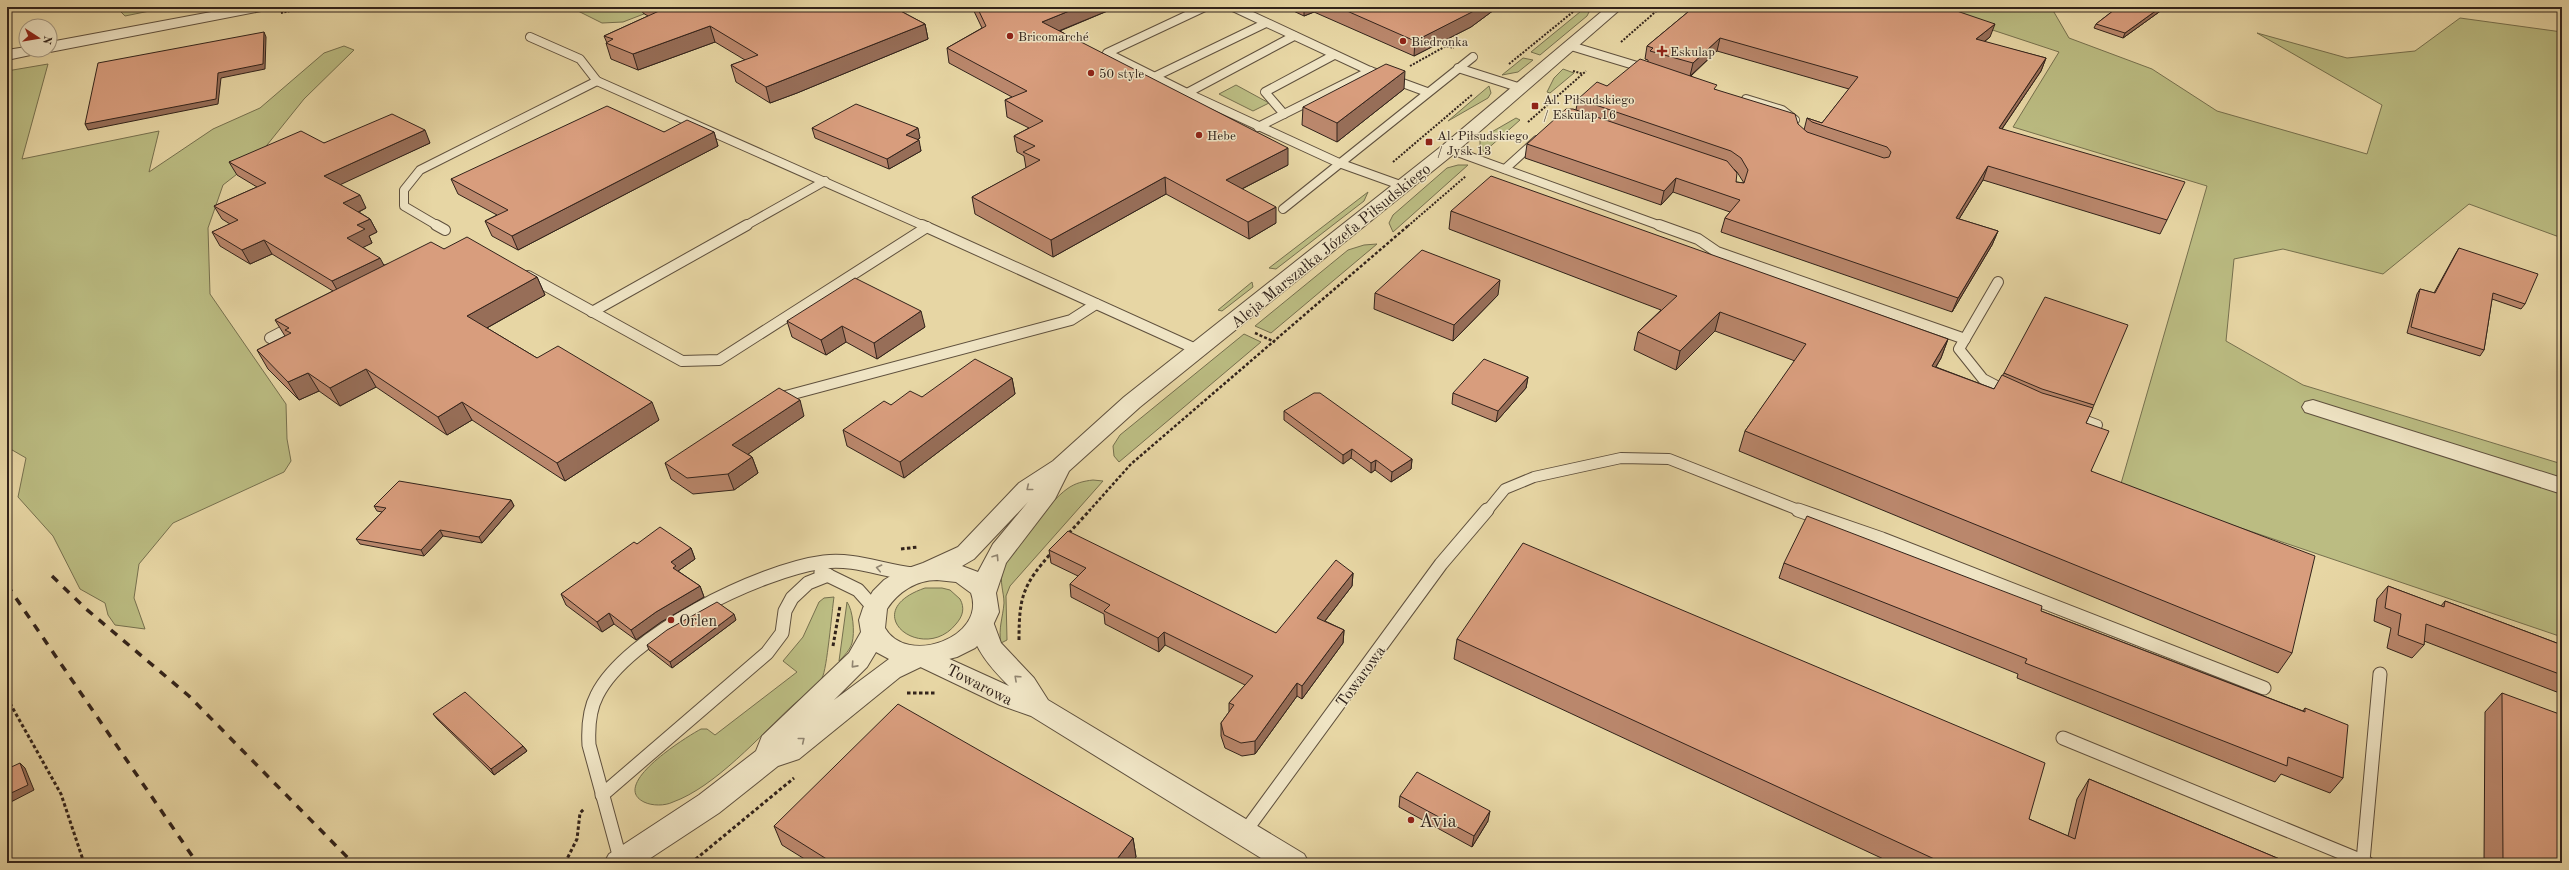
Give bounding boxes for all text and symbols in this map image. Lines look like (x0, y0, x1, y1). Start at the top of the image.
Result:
north arrow (18, 18, 58, 58)
marker: Bricomarché (1005, 31, 1015, 41)
place label: Bricomarché (1018, 31, 1089, 44)
text: N (40, 35, 53, 46)
marker: Biedronka (1398, 36, 1408, 46)
place label: Biedronka (1411, 36, 1469, 49)
marker: Eskulap (1657, 46, 1667, 56)
place label: Eskulap (1670, 46, 1715, 59)
marker: 50 style (1086, 68, 1096, 78)
place label: 50 style (1099, 68, 1144, 81)
place label: Al. Piłsudskiego / Eskulap 16 (1543, 94, 1634, 122)
marker: Al. Piłsudskiego / Eskulap 16 (1530, 101, 1540, 111)
marker: Hebe (1194, 130, 1204, 140)
place label: Hebe (1207, 130, 1236, 143)
place label: Al. Piłsudskiego / Jysk 13 (1437, 130, 1528, 158)
marker: Al. Piłsudskiego / Jysk 13 (1424, 137, 1434, 147)
street label: Aleja Marszałka Józefa Piłsudskiego (1228, 161, 1434, 332)
one-way arrow (1026, 484, 1034, 491)
one-way arrow (992, 554, 999, 561)
one-way arrow (875, 564, 882, 572)
place label: Orlen (679, 614, 717, 630)
marker: Orlen (666, 615, 676, 625)
street label: Towarowa (1334, 643, 1389, 711)
one-way arrow (851, 660, 858, 668)
street label: Towarowa (943, 662, 1015, 709)
one-way arrow (1014, 676, 1021, 683)
one-way arrow (797, 738, 804, 745)
place label: Avia (1419, 813, 1458, 832)
marker: Avia (1406, 815, 1416, 825)

